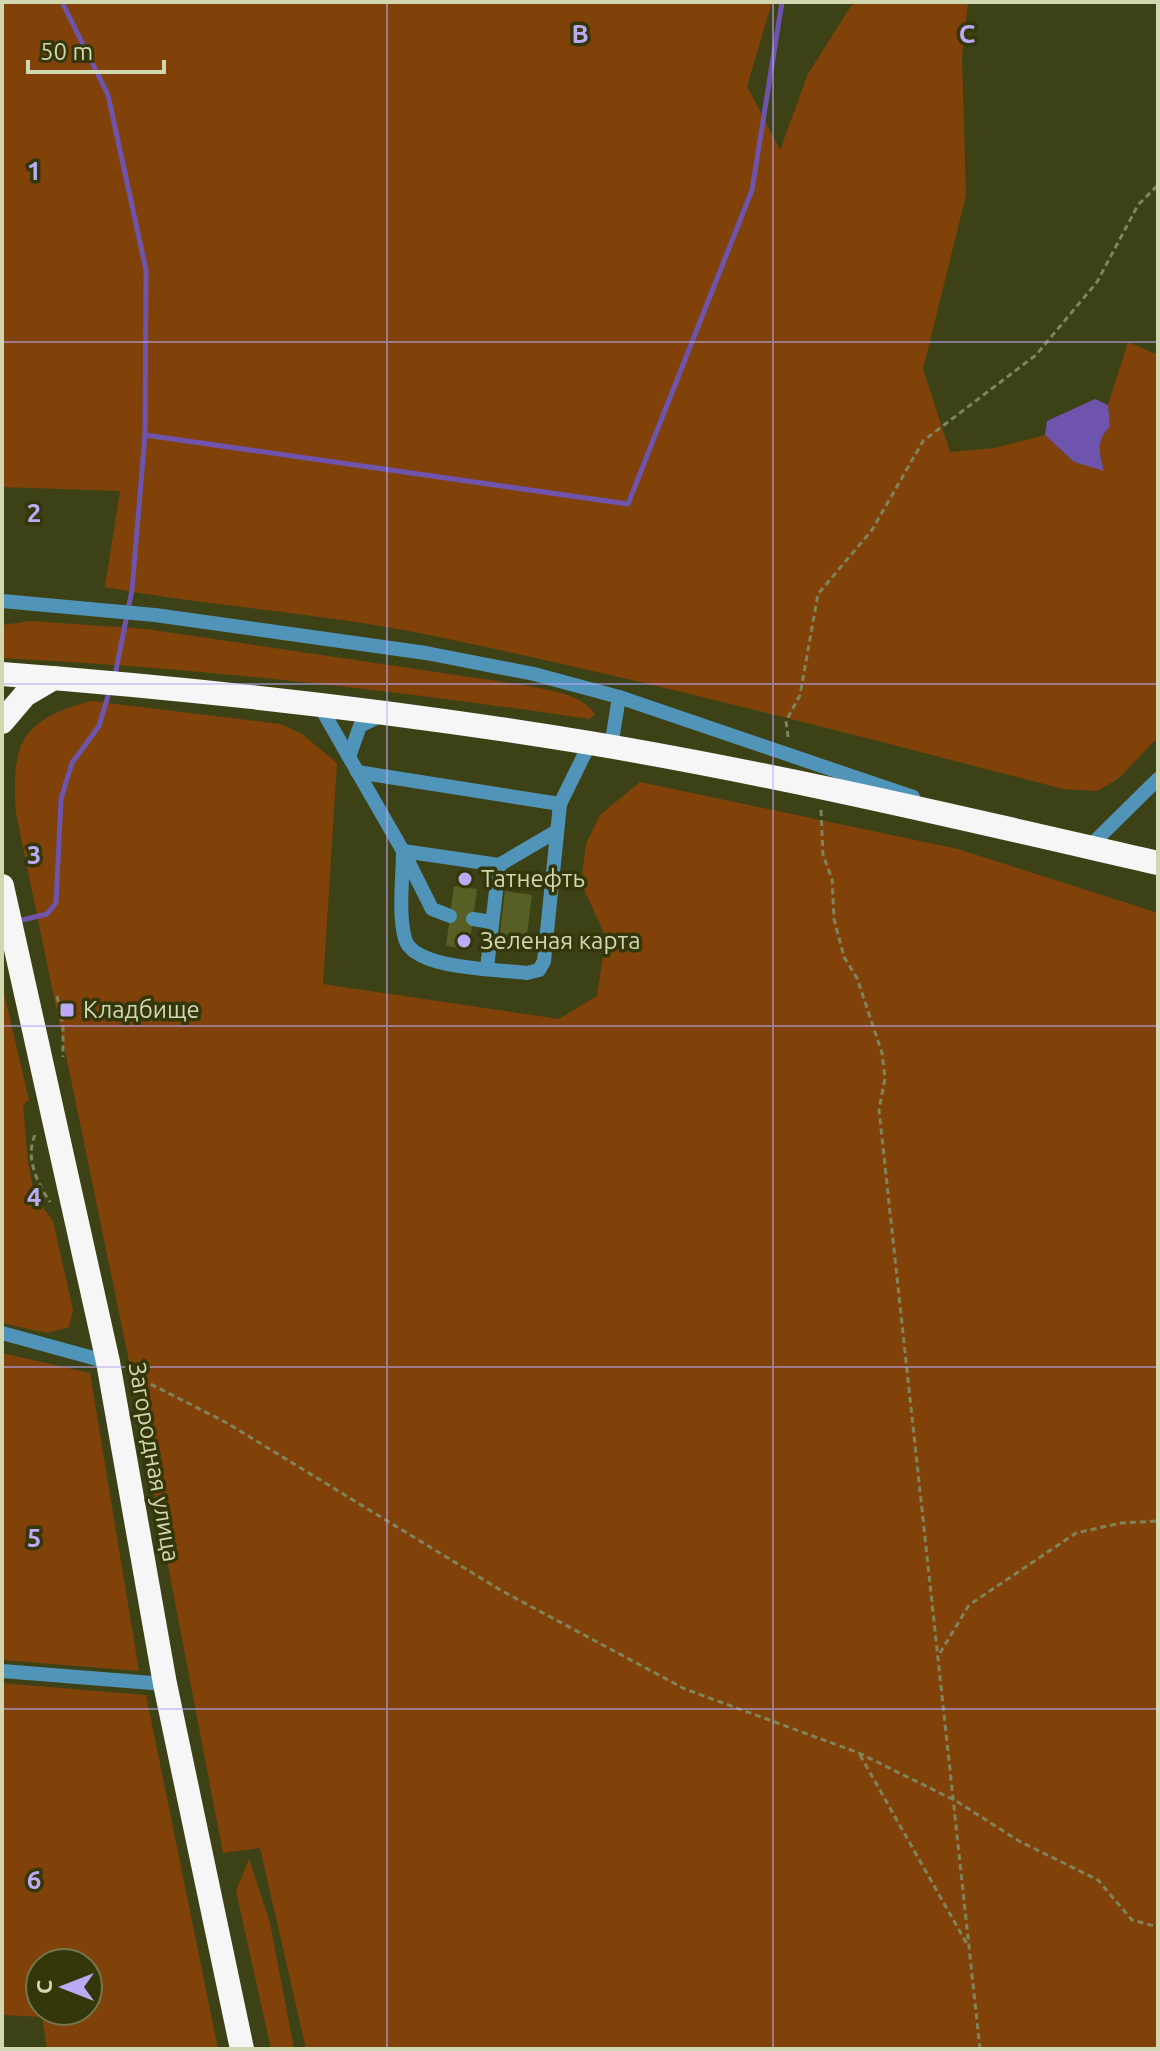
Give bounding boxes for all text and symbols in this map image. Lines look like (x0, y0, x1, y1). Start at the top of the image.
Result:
text: B (571, 19, 589, 48)
text: C (959, 19, 976, 48)
scale bar (28, 24, 164, 74)
text: 50 m (40, 38, 93, 65)
text: 1 (27, 156, 41, 185)
text: 2 (27, 498, 41, 527)
text: 3 (27, 840, 41, 869)
place label: Татнефть (481, 865, 585, 892)
marker: Татнефть (456, 870, 474, 888)
place label: Зеленая карта (480, 927, 640, 954)
marker: Зеленая карта (455, 932, 473, 950)
place label: Кладбище (83, 996, 200, 1023)
marker: Кладбище (58, 1001, 76, 1019)
text: 4 (27, 1182, 41, 1211)
street label: Загородная улица (124, 1360, 185, 1564)
text: 5 (27, 1523, 41, 1552)
text: 6 (27, 1865, 41, 1894)
north arrow (24, 1947, 104, 2027)
text: С (31, 1980, 56, 1994)

